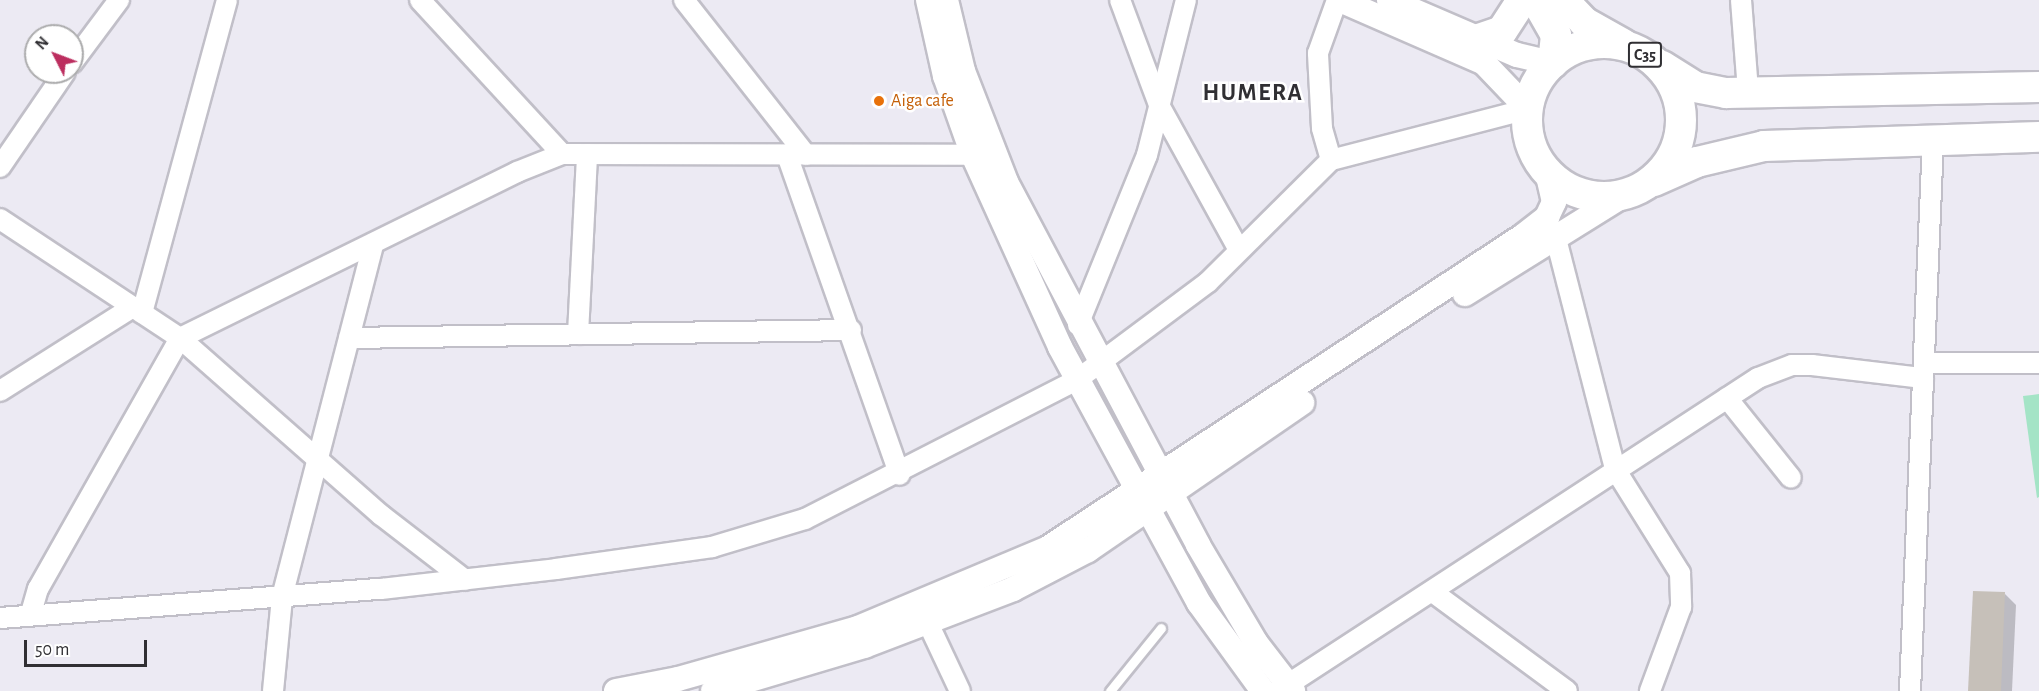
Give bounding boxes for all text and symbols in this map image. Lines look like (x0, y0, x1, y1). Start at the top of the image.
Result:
north arrow (24, 24, 84, 84)
text: N (32, 34, 52, 53)
road number: C35 (1627, 42, 1663, 68)
district label: HUMERA (1203, 80, 1303, 108)
place label: Aiga cafe (891, 90, 954, 112)
marker: Aiga cafe (872, 94, 886, 108)
scale bar (27, 628, 150, 666)
text: 50 m (35, 641, 69, 659)

